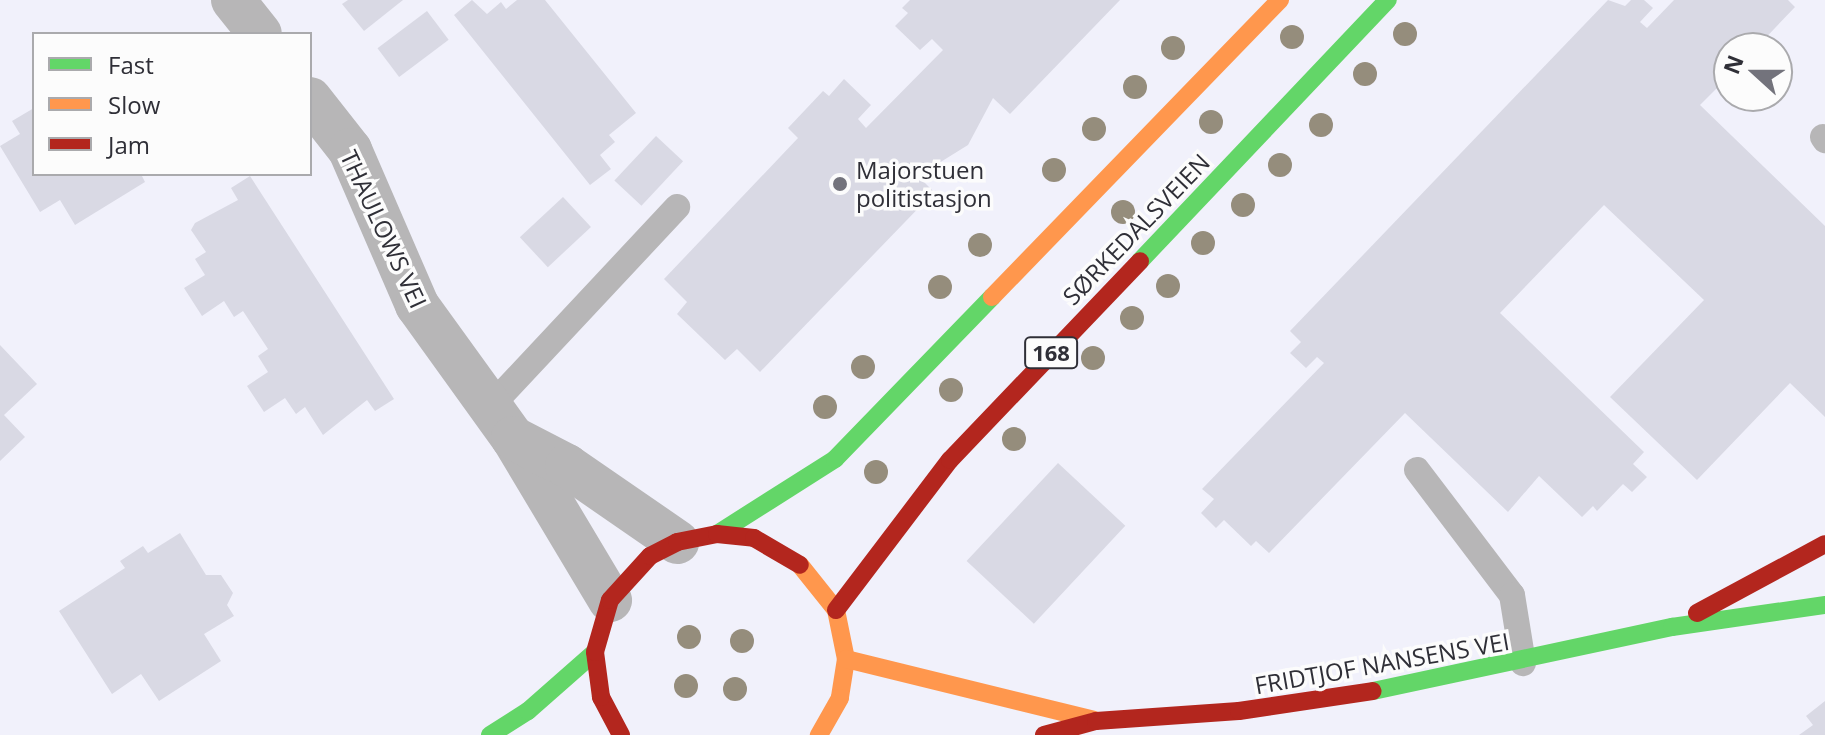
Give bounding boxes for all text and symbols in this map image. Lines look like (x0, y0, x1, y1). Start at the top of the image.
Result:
legend (32, 32, 312, 176)
north arrow (1713, 32, 1793, 112)
text: Fast (108, 48, 154, 81)
text: N (1715, 50, 1750, 78)
text: Slow (108, 88, 160, 121)
text: Jam (108, 128, 150, 161)
street label: THAULOWS VEI (335, 146, 433, 312)
street label: SØRKEDALSVEIEN (1057, 148, 1215, 310)
place label: Majorstuen politistasjon (856, 156, 992, 212)
marker: Majorstuen politistasjon (831, 175, 849, 193)
road number: 168 (1023, 335, 1079, 371)
street label: FRIDTJOF NANSENS VEI (1253, 626, 1511, 700)

